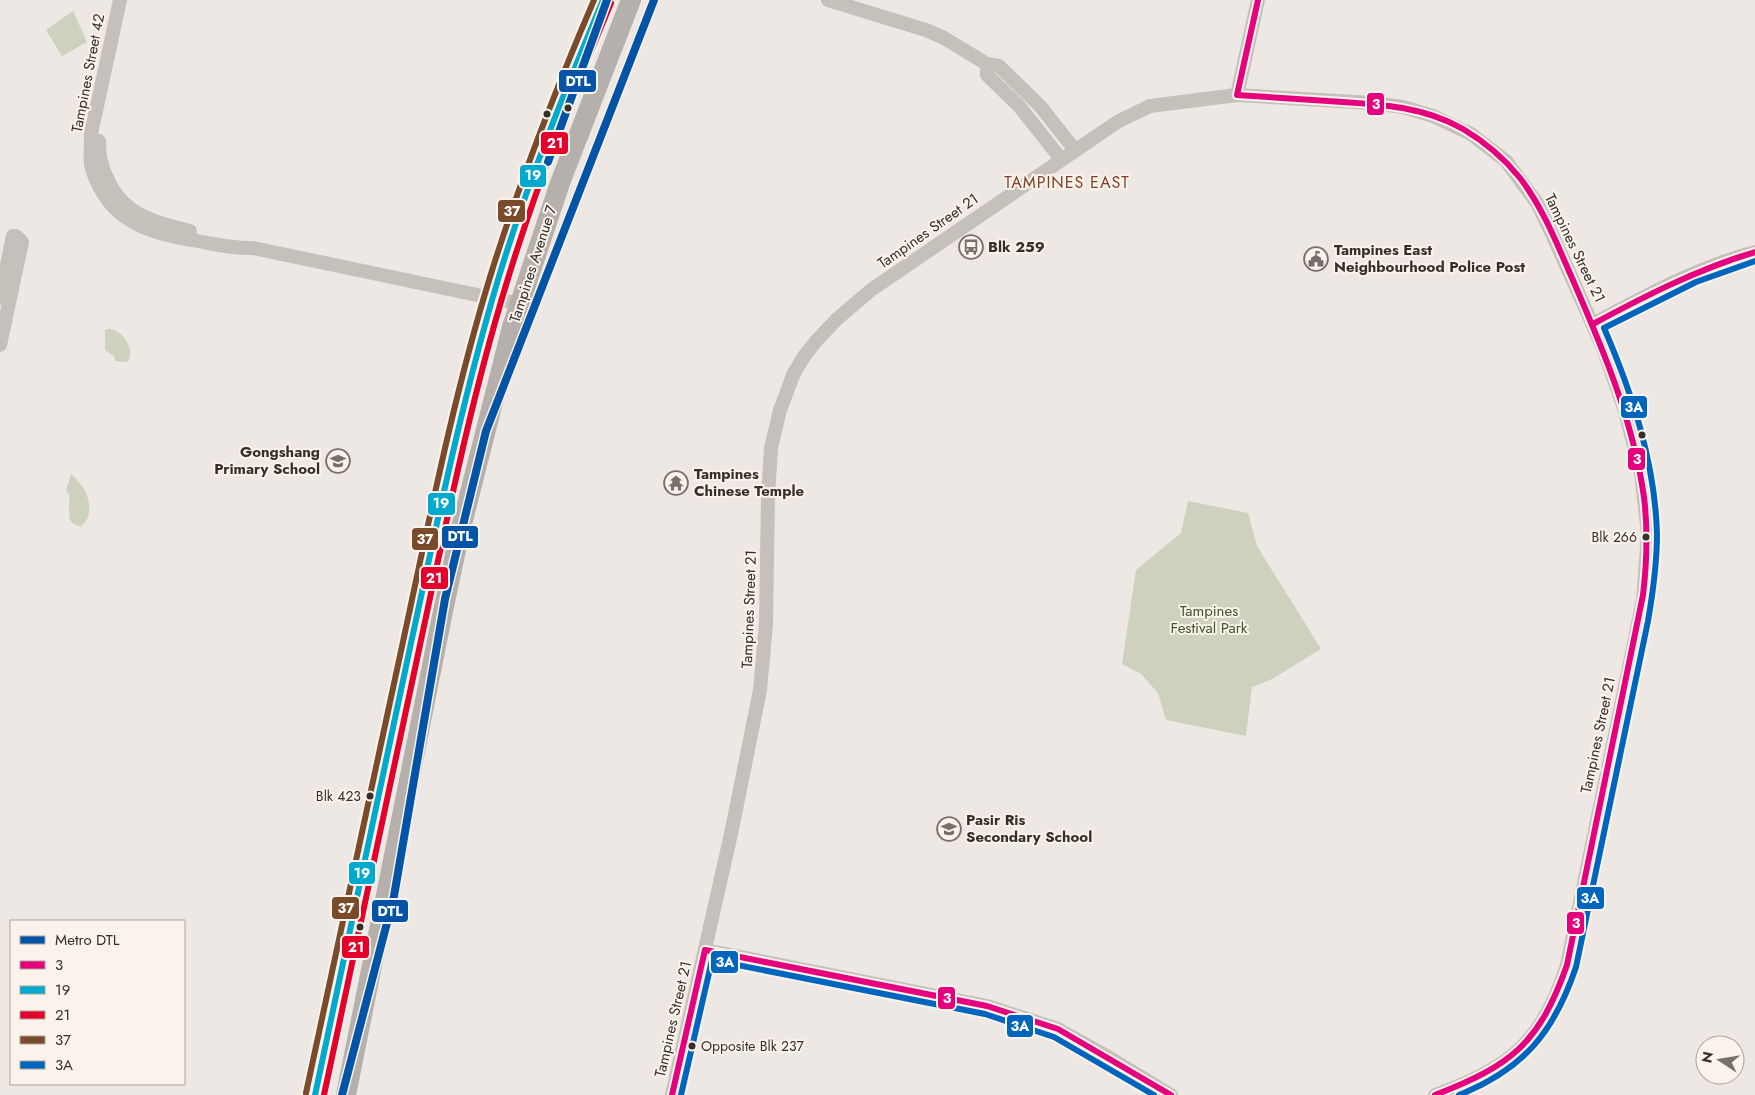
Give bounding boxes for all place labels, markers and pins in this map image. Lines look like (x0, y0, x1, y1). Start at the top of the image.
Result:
unlabelled marker (563, 103, 573, 113)
unlabelled marker (542, 109, 552, 119)
bus stop icon: Blk 259 (958, 234, 984, 260)
place label: Blk 259 (988, 236, 1045, 258)
place label: Tampines East Neighbourhood Police Post (1334, 239, 1525, 278)
public building icon: Tampines East Neighbourhood Police Post (1303, 246, 1329, 272)
unlabelled marker (1637, 430, 1647, 440)
place label: Gongshang Primary School (214, 441, 320, 480)
school or university icon: Gongshang Primary School (325, 448, 351, 474)
place label: Tampines Chinese Temple (694, 463, 804, 502)
temple icon: Tampines Chinese Temple (663, 470, 689, 496)
place label: Blk 266 (1592, 527, 1637, 547)
marker: Blk 266 (1641, 532, 1651, 542)
place label: Blk 423 (316, 786, 361, 806)
marker: Blk 423 (365, 791, 375, 801)
place label: Pasir Ris Secondary School (966, 809, 1092, 848)
school or university icon: Pasir Ris Secondary School (936, 816, 962, 842)
unlabelled marker (355, 922, 365, 932)
place label: Opposite Blk 237 (701, 1036, 805, 1056)
marker: Opposite Blk 237 (687, 1041, 697, 1051)

